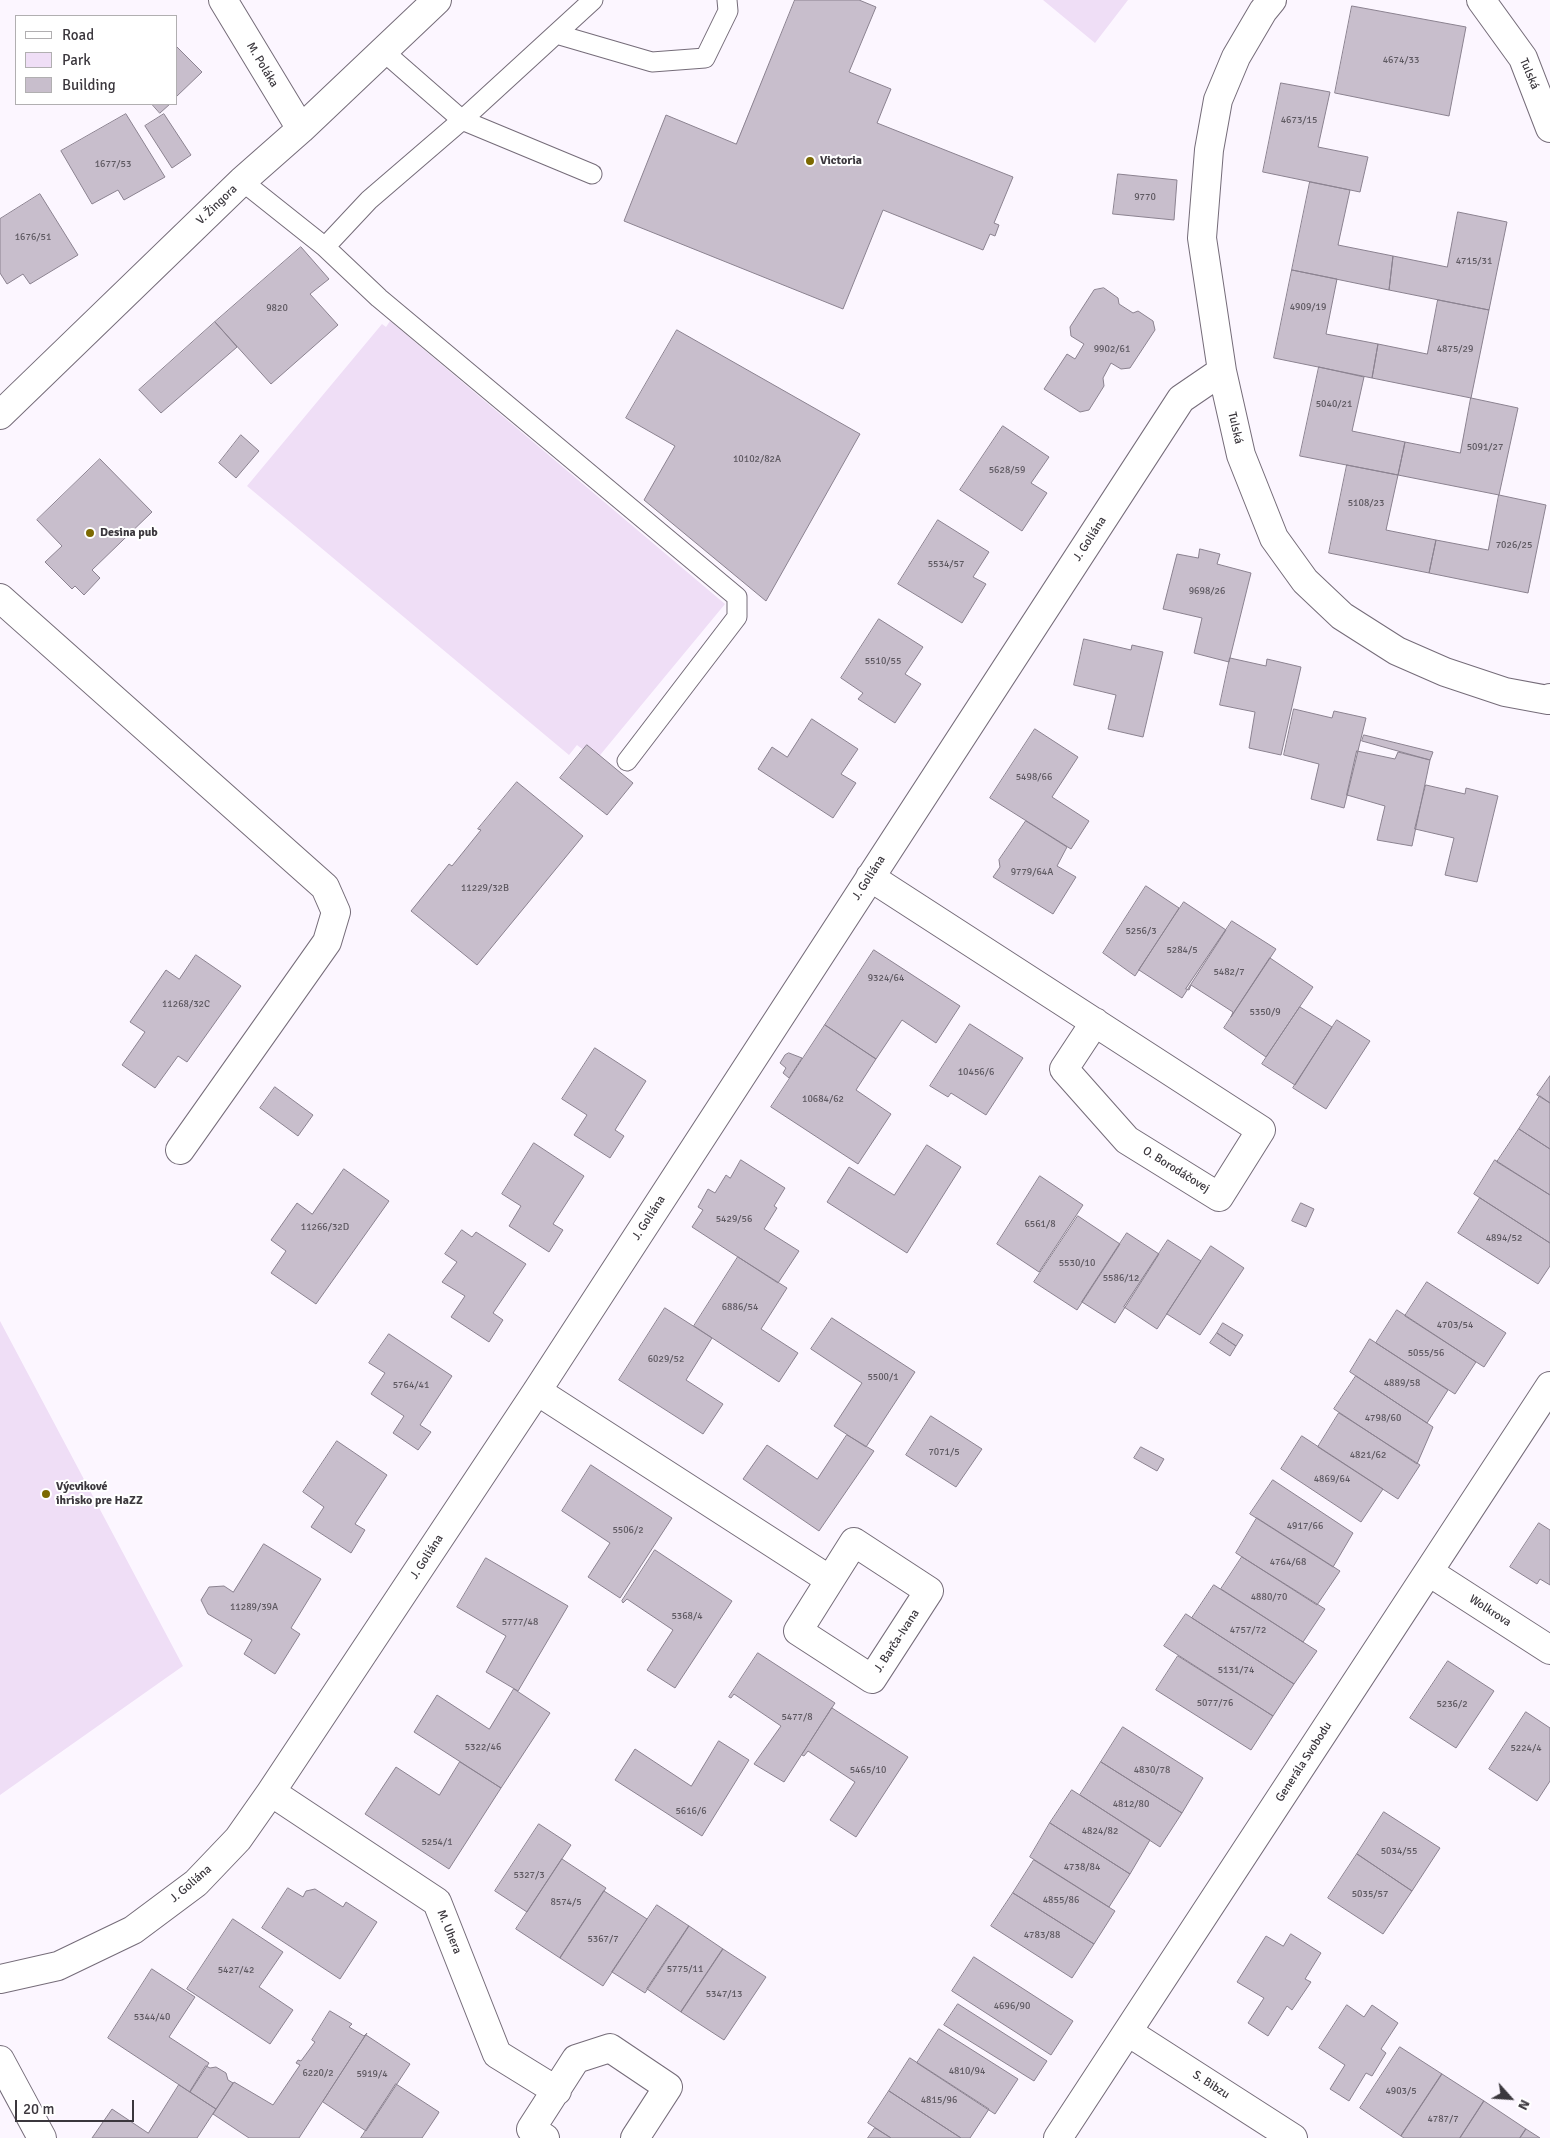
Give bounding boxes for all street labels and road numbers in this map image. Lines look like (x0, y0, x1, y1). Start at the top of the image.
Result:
street label: M. Poláka (243, 40, 281, 90)
street label: Tulská (1516, 56, 1542, 92)
street label: V. Žingora (194, 182, 240, 228)
street label: Tulská (1224, 411, 1246, 445)
street label: J. Goliána (1070, 514, 1110, 564)
street label: J. Goliána (849, 853, 889, 903)
street label: O. Borodáčovej (1140, 1144, 1212, 1196)
street label: J. Goliána (629, 1193, 669, 1243)
street label: J. Goliána (407, 1532, 447, 1582)
street label: Wolkrova (1466, 1592, 1514, 1630)
street label: J. Barča-Ivana (871, 1607, 923, 1675)
street label: Generála Svobodu (1273, 1719, 1335, 1805)
street label: J. Goliána (167, 1862, 215, 1906)
street label: M. Uhera (434, 1908, 464, 1956)
street label: S. Bibzu (1190, 2068, 1232, 2102)

